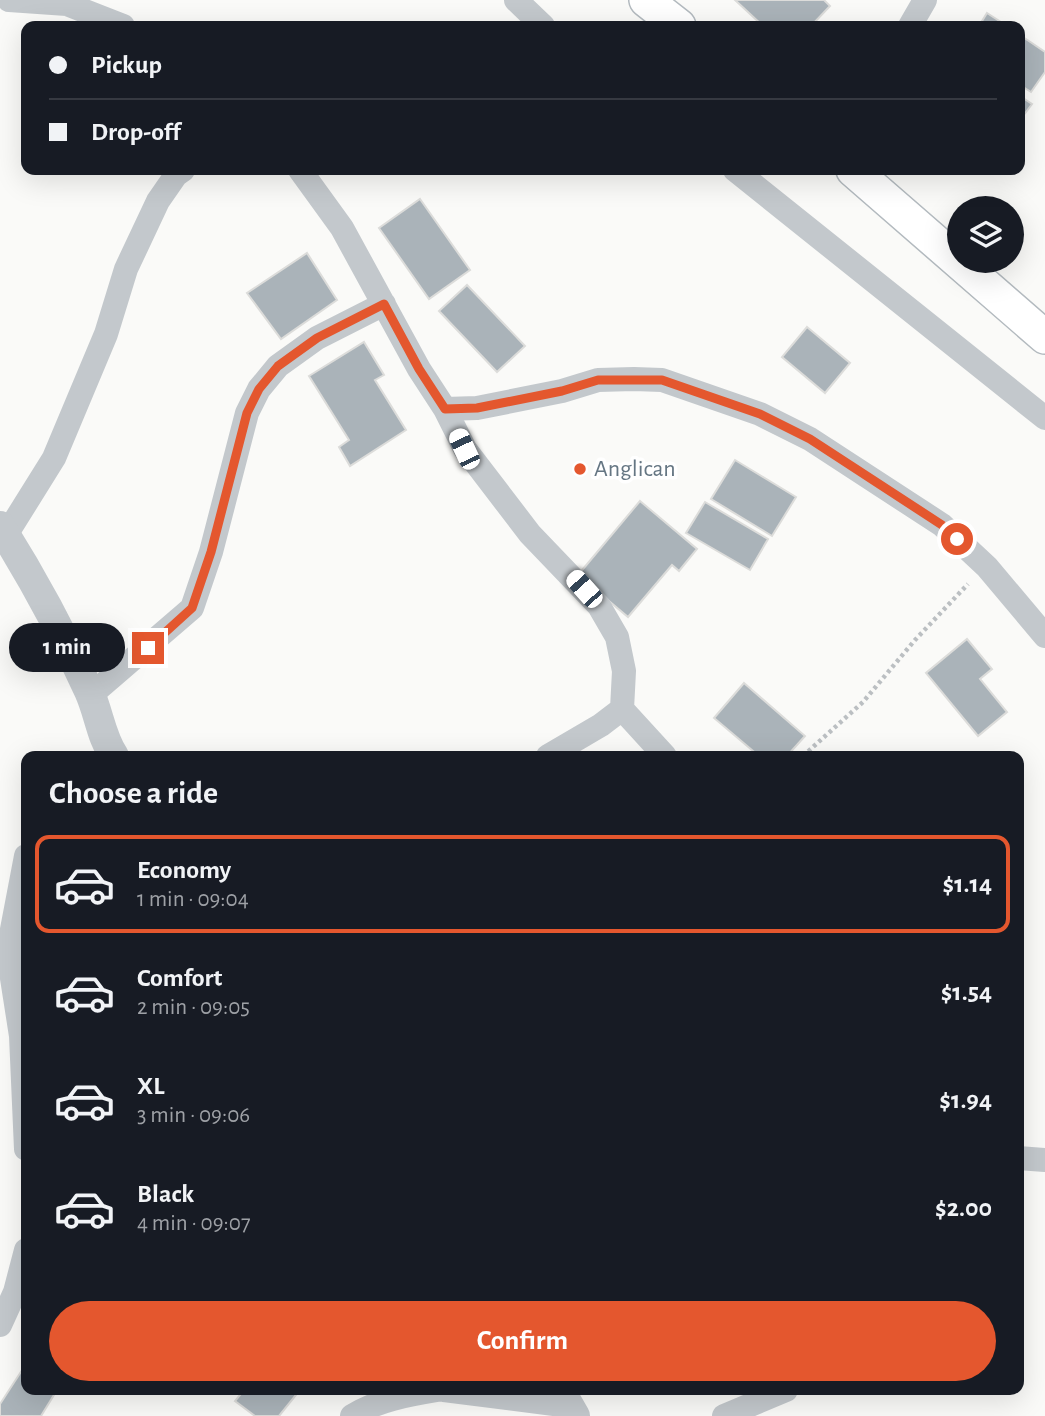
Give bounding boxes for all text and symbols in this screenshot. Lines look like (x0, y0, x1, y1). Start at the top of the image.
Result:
text: Pickup (91, 52, 162, 78)
text: Drop-off (91, 119, 180, 145)
map controls (947, 196, 1024, 273)
button: layers (947, 196, 1024, 273)
car (446, 426, 483, 472)
place label: Anglican (594, 457, 676, 481)
marker: Anglican (572, 461, 588, 477)
route start (941, 523, 973, 555)
car (563, 566, 606, 612)
callout: 1 min (8, 624, 124, 672)
route end (132, 632, 164, 664)
text: 1 min (43, 636, 91, 659)
text: Choose a ride (49, 777, 218, 809)
icon: car (53, 853, 116, 916)
text: Economy (137, 857, 231, 883)
text: $1.14 (943, 871, 992, 897)
text: 1 min · 09:04 (137, 888, 249, 911)
icon: car (53, 961, 116, 1024)
text: Comfort (137, 965, 222, 991)
text: $1.54 (941, 979, 992, 1005)
text: 2 min · 09:05 (137, 996, 250, 1019)
icon: car (53, 1069, 116, 1132)
text: XL (137, 1073, 164, 1099)
text: $1.94 (939, 1087, 992, 1113)
text: 3 min · 09:06 (137, 1104, 250, 1127)
icon: car (53, 1177, 116, 1240)
text: Black (137, 1181, 194, 1207)
text: $2.00 (935, 1195, 992, 1221)
text: 4 min · 09:07 (137, 1212, 251, 1235)
button: Confirm (49, 1301, 996, 1381)

